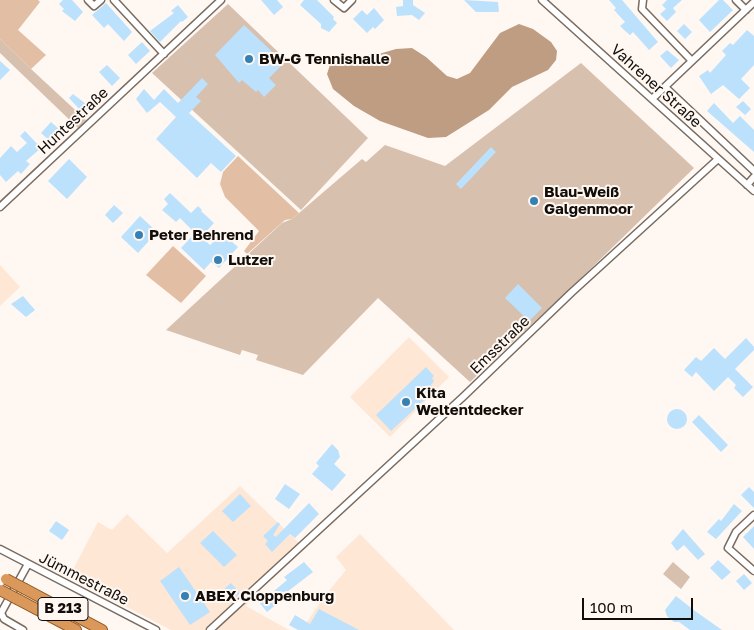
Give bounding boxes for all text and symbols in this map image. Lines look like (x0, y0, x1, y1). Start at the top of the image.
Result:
street label: Vahrener Straße (607, 41, 705, 131)
place label: BW-G Tennishalle (259, 50, 390, 68)
marker: BW-G Tennishalle (243, 53, 255, 65)
street label: Huntestraße (34, 84, 112, 158)
place label: Blau-Weiß Galgenmoor (544, 183, 633, 218)
marker: Blau-Weiß Galgenmoor (528, 195, 540, 207)
place label: Peter Behrend (149, 226, 253, 244)
marker: Peter Behrend (133, 229, 145, 241)
place label: Lutzer (228, 251, 274, 269)
marker: Lutzer (212, 254, 224, 266)
street label: Emsstraße (466, 312, 534, 378)
place label: Kita Weltentdecker (416, 384, 524, 419)
marker: Kita Weltentdecker (400, 396, 412, 408)
street label: Jümmestraße (36, 549, 132, 609)
place label: ABEX Cloppenburg (195, 587, 334, 605)
scale bar (584, 588, 695, 620)
marker: ABEX Cloppenburg (179, 590, 191, 602)
road number: B 213 (38, 598, 88, 620)
text: 100 m (590, 598, 633, 616)

